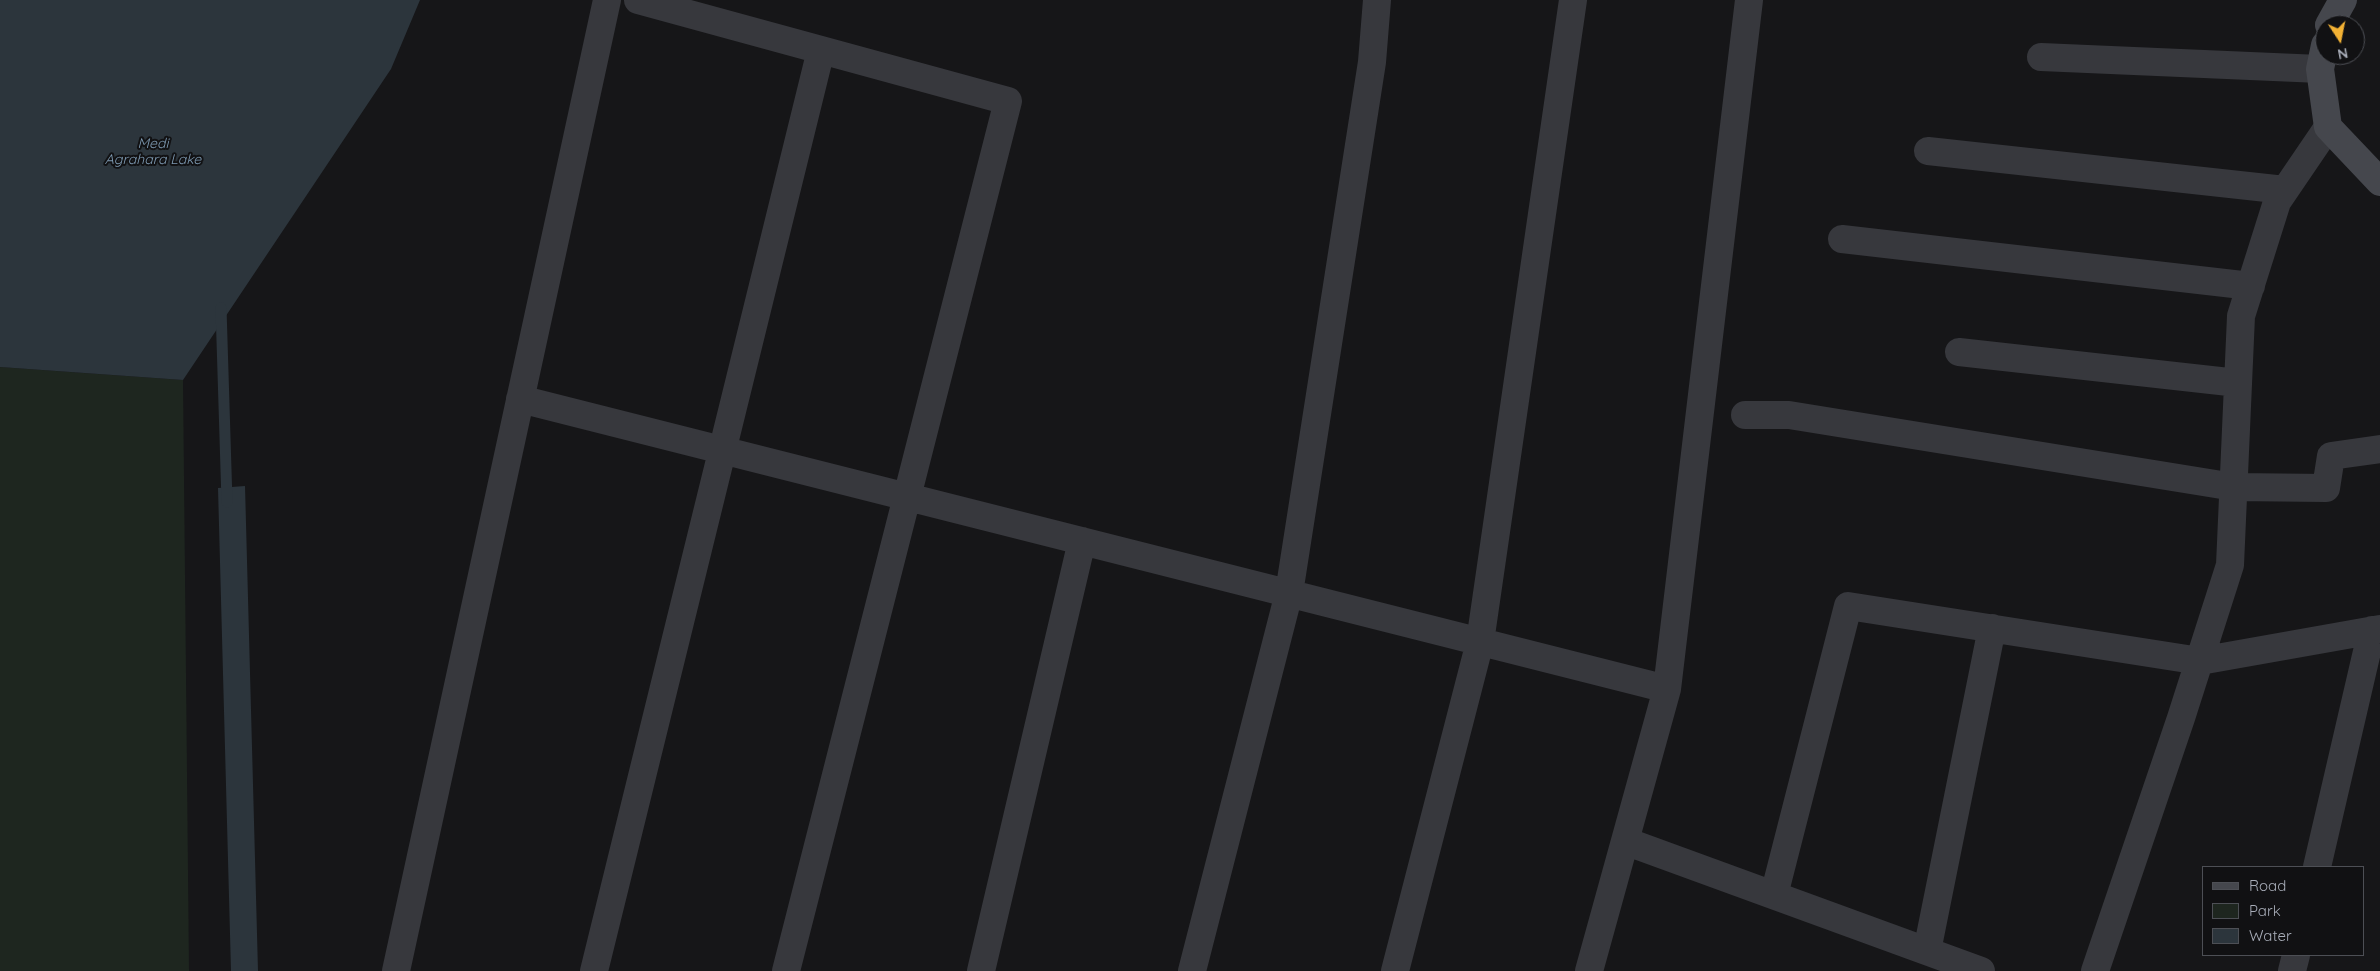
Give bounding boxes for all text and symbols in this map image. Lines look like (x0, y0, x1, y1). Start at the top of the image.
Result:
north arrow (2315, 15, 2365, 65)
text: N (2336, 44, 2349, 64)
water label: Medi Agrahara Lake (105, 136, 201, 168)
legend (2202, 866, 2365, 956)
text: Road (2249, 876, 2286, 895)
text: Park (2249, 901, 2281, 920)
text: Water (2249, 926, 2292, 945)

